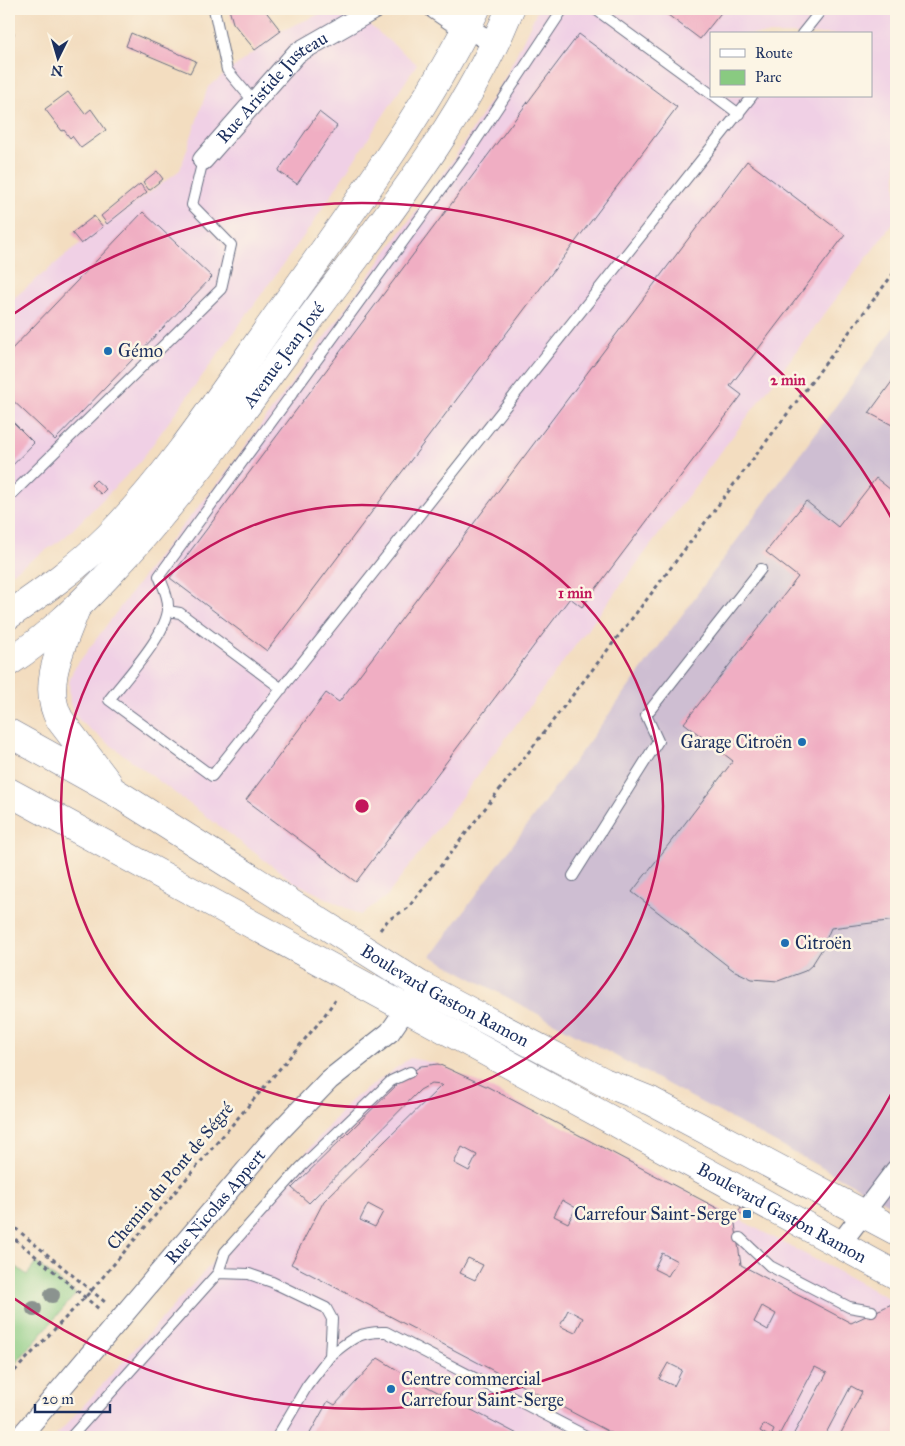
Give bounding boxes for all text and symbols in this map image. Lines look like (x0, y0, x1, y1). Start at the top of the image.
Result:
street label: Rue Aristide Justeau (212, 27, 332, 148)
north arrow (32, 32, 82, 82)
legend (710, 32, 872, 98)
text: Route (755, 44, 793, 62)
text: N (50, 61, 64, 79)
text: Parc (755, 68, 782, 86)
street label: Avenue Jean Joxé (237, 298, 330, 413)
place label: Gémo (118, 340, 163, 362)
marker: Gémo (102, 345, 114, 357)
text: 2 min (770, 371, 807, 389)
text: 1 min (558, 584, 593, 602)
place label: Garage Citroën (681, 731, 792, 754)
marker: Garage Citroën (796, 736, 808, 748)
centre of rings (353, 797, 371, 815)
place label: Citroën (795, 932, 852, 954)
marker: Citroën (779, 937, 791, 949)
street label: Boulevard Gaston Ramon (357, 939, 533, 1052)
street label: Chemin du Pont de Ségré (102, 1097, 239, 1255)
street label: Rue Nicolas Appert (160, 1144, 270, 1269)
street label: Boulevard Gaston Ramon (693, 1158, 871, 1268)
place label: Carrefour Saint-Serge (574, 1203, 737, 1226)
marker: Carrefour Saint-Serge (741, 1208, 753, 1220)
place label: Centre commercial Carrefour Saint-Serge (401, 1368, 564, 1412)
scale bar (35, 1381, 110, 1413)
marker: Centre commercial Carrefour Saint-Serge (385, 1383, 397, 1395)
text: 20 m (42, 1390, 74, 1408)

